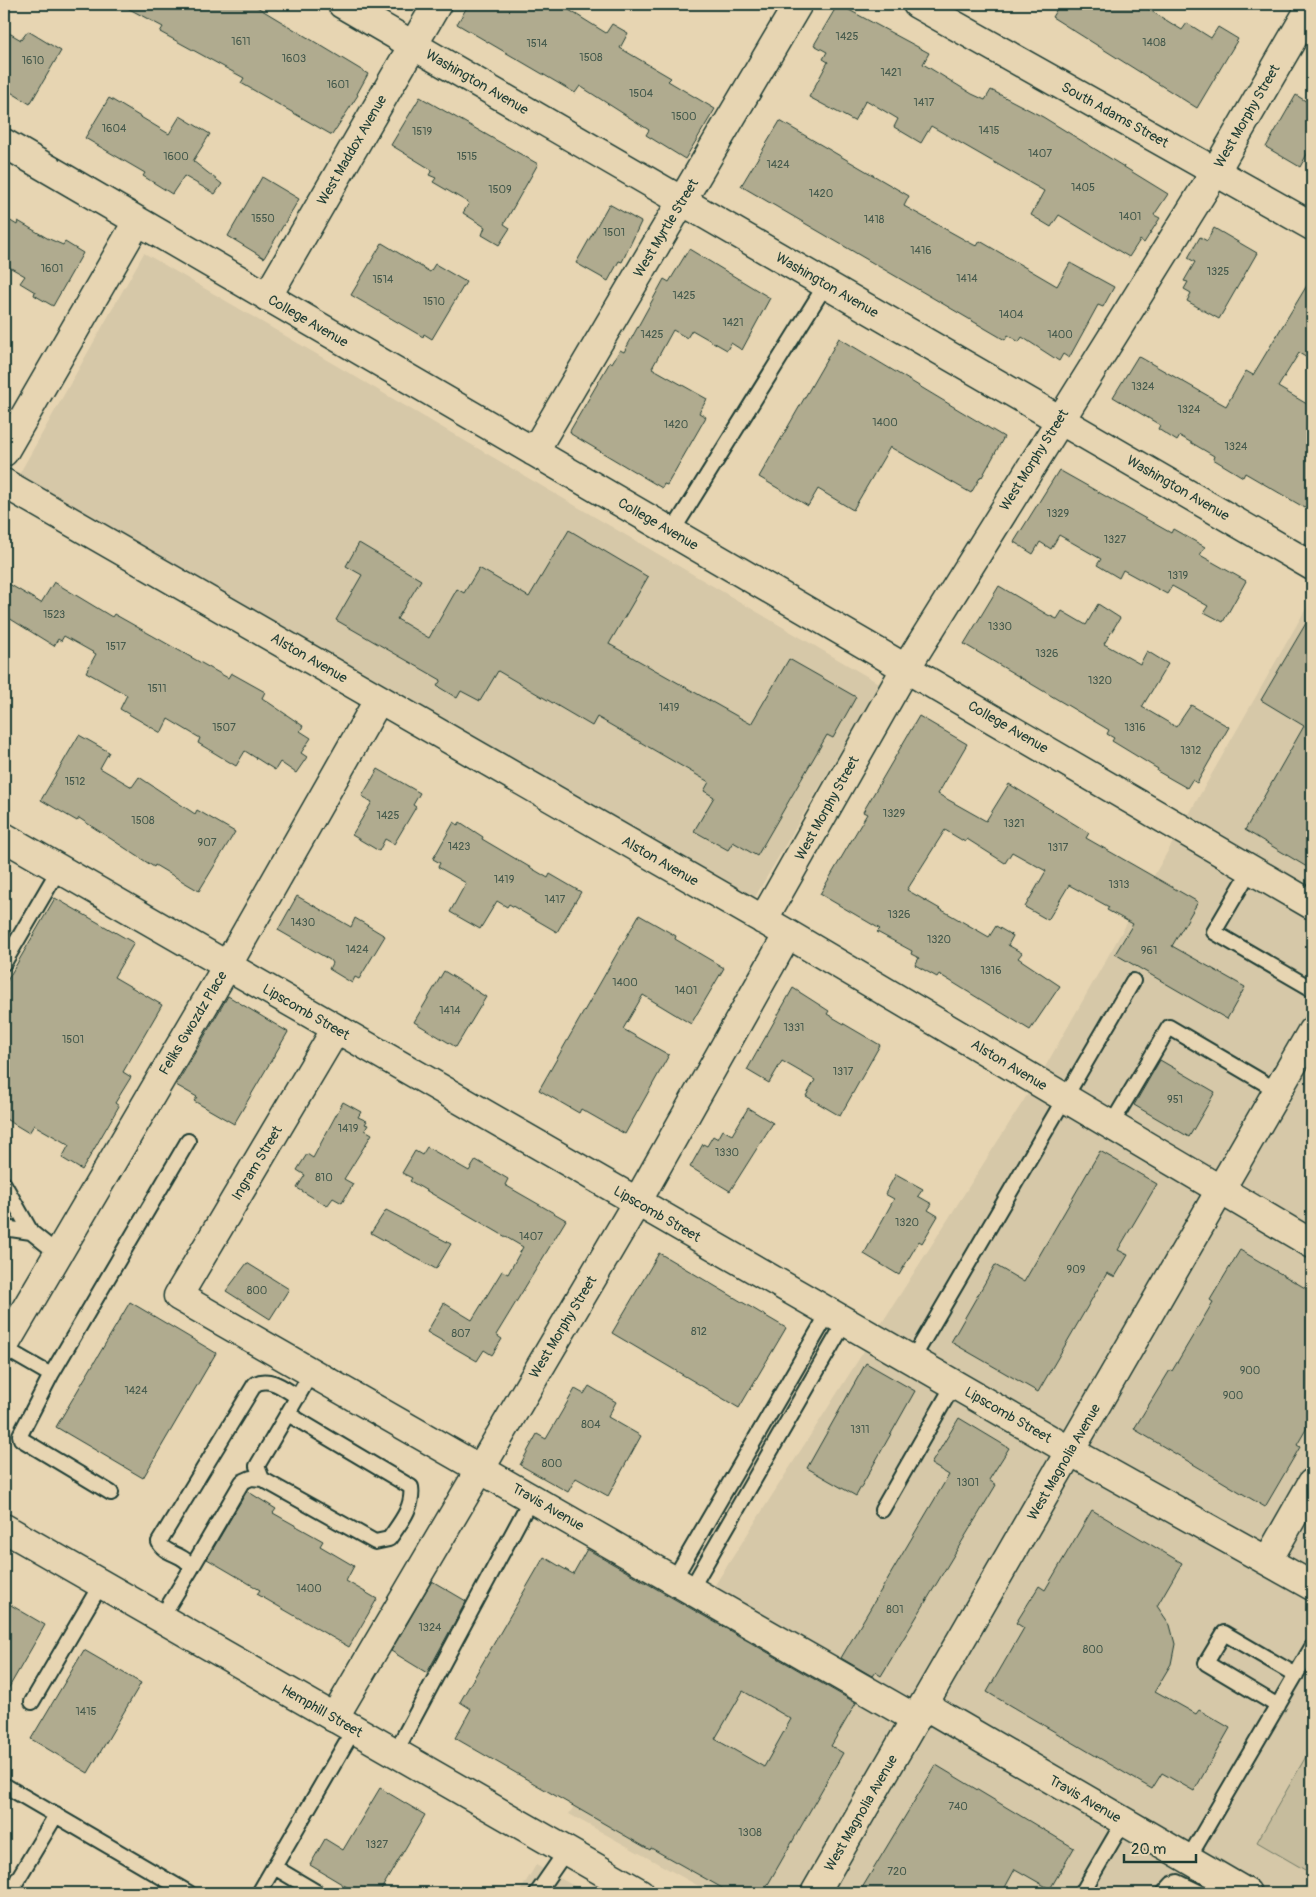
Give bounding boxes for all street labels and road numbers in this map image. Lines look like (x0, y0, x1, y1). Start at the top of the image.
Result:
street label: Washington Avenue (423, 46, 531, 118)
street label: West Morphy Street (1210, 61, 1284, 171)
street label: South Adams Street (1058, 78, 1172, 152)
street label: West Maddox Avenue (314, 92, 390, 208)
street label: West Myrtle Street (630, 175, 702, 280)
street label: Washington Avenue (773, 249, 881, 321)
street label: College Avenue (265, 291, 351, 351)
street label: West Morphy Street (996, 406, 1072, 514)
street label: Washington Avenue (1124, 452, 1232, 524)
street label: College Avenue (615, 494, 701, 554)
street label: Alston Avenue (268, 629, 350, 687)
street label: College Avenue (965, 697, 1051, 757)
street label: West Morphy Street (791, 753, 863, 863)
street label: Alston Avenue (619, 832, 701, 890)
street label: Feliks Gwozdz Place (155, 968, 231, 1078)
street label: Lipscomb Street (259, 980, 353, 1044)
street label: Alston Avenue (968, 1036, 1050, 1094)
street label: Ingram Street (228, 1122, 286, 1203)
street label: Lipscomb Street (610, 1182, 704, 1246)
street label: West Morphy Street (526, 1272, 600, 1381)
street label: Lipscomb Street (961, 1383, 1055, 1447)
street label: West Magnolia Avenue (1024, 1401, 1104, 1523)
street label: Travis Avenue (509, 1480, 587, 1534)
street label: Hemphill Street (278, 1681, 366, 1741)
street label: West Magnolia Avenue (821, 1752, 901, 1874)
street label: Travis Avenue (1046, 1772, 1124, 1826)

